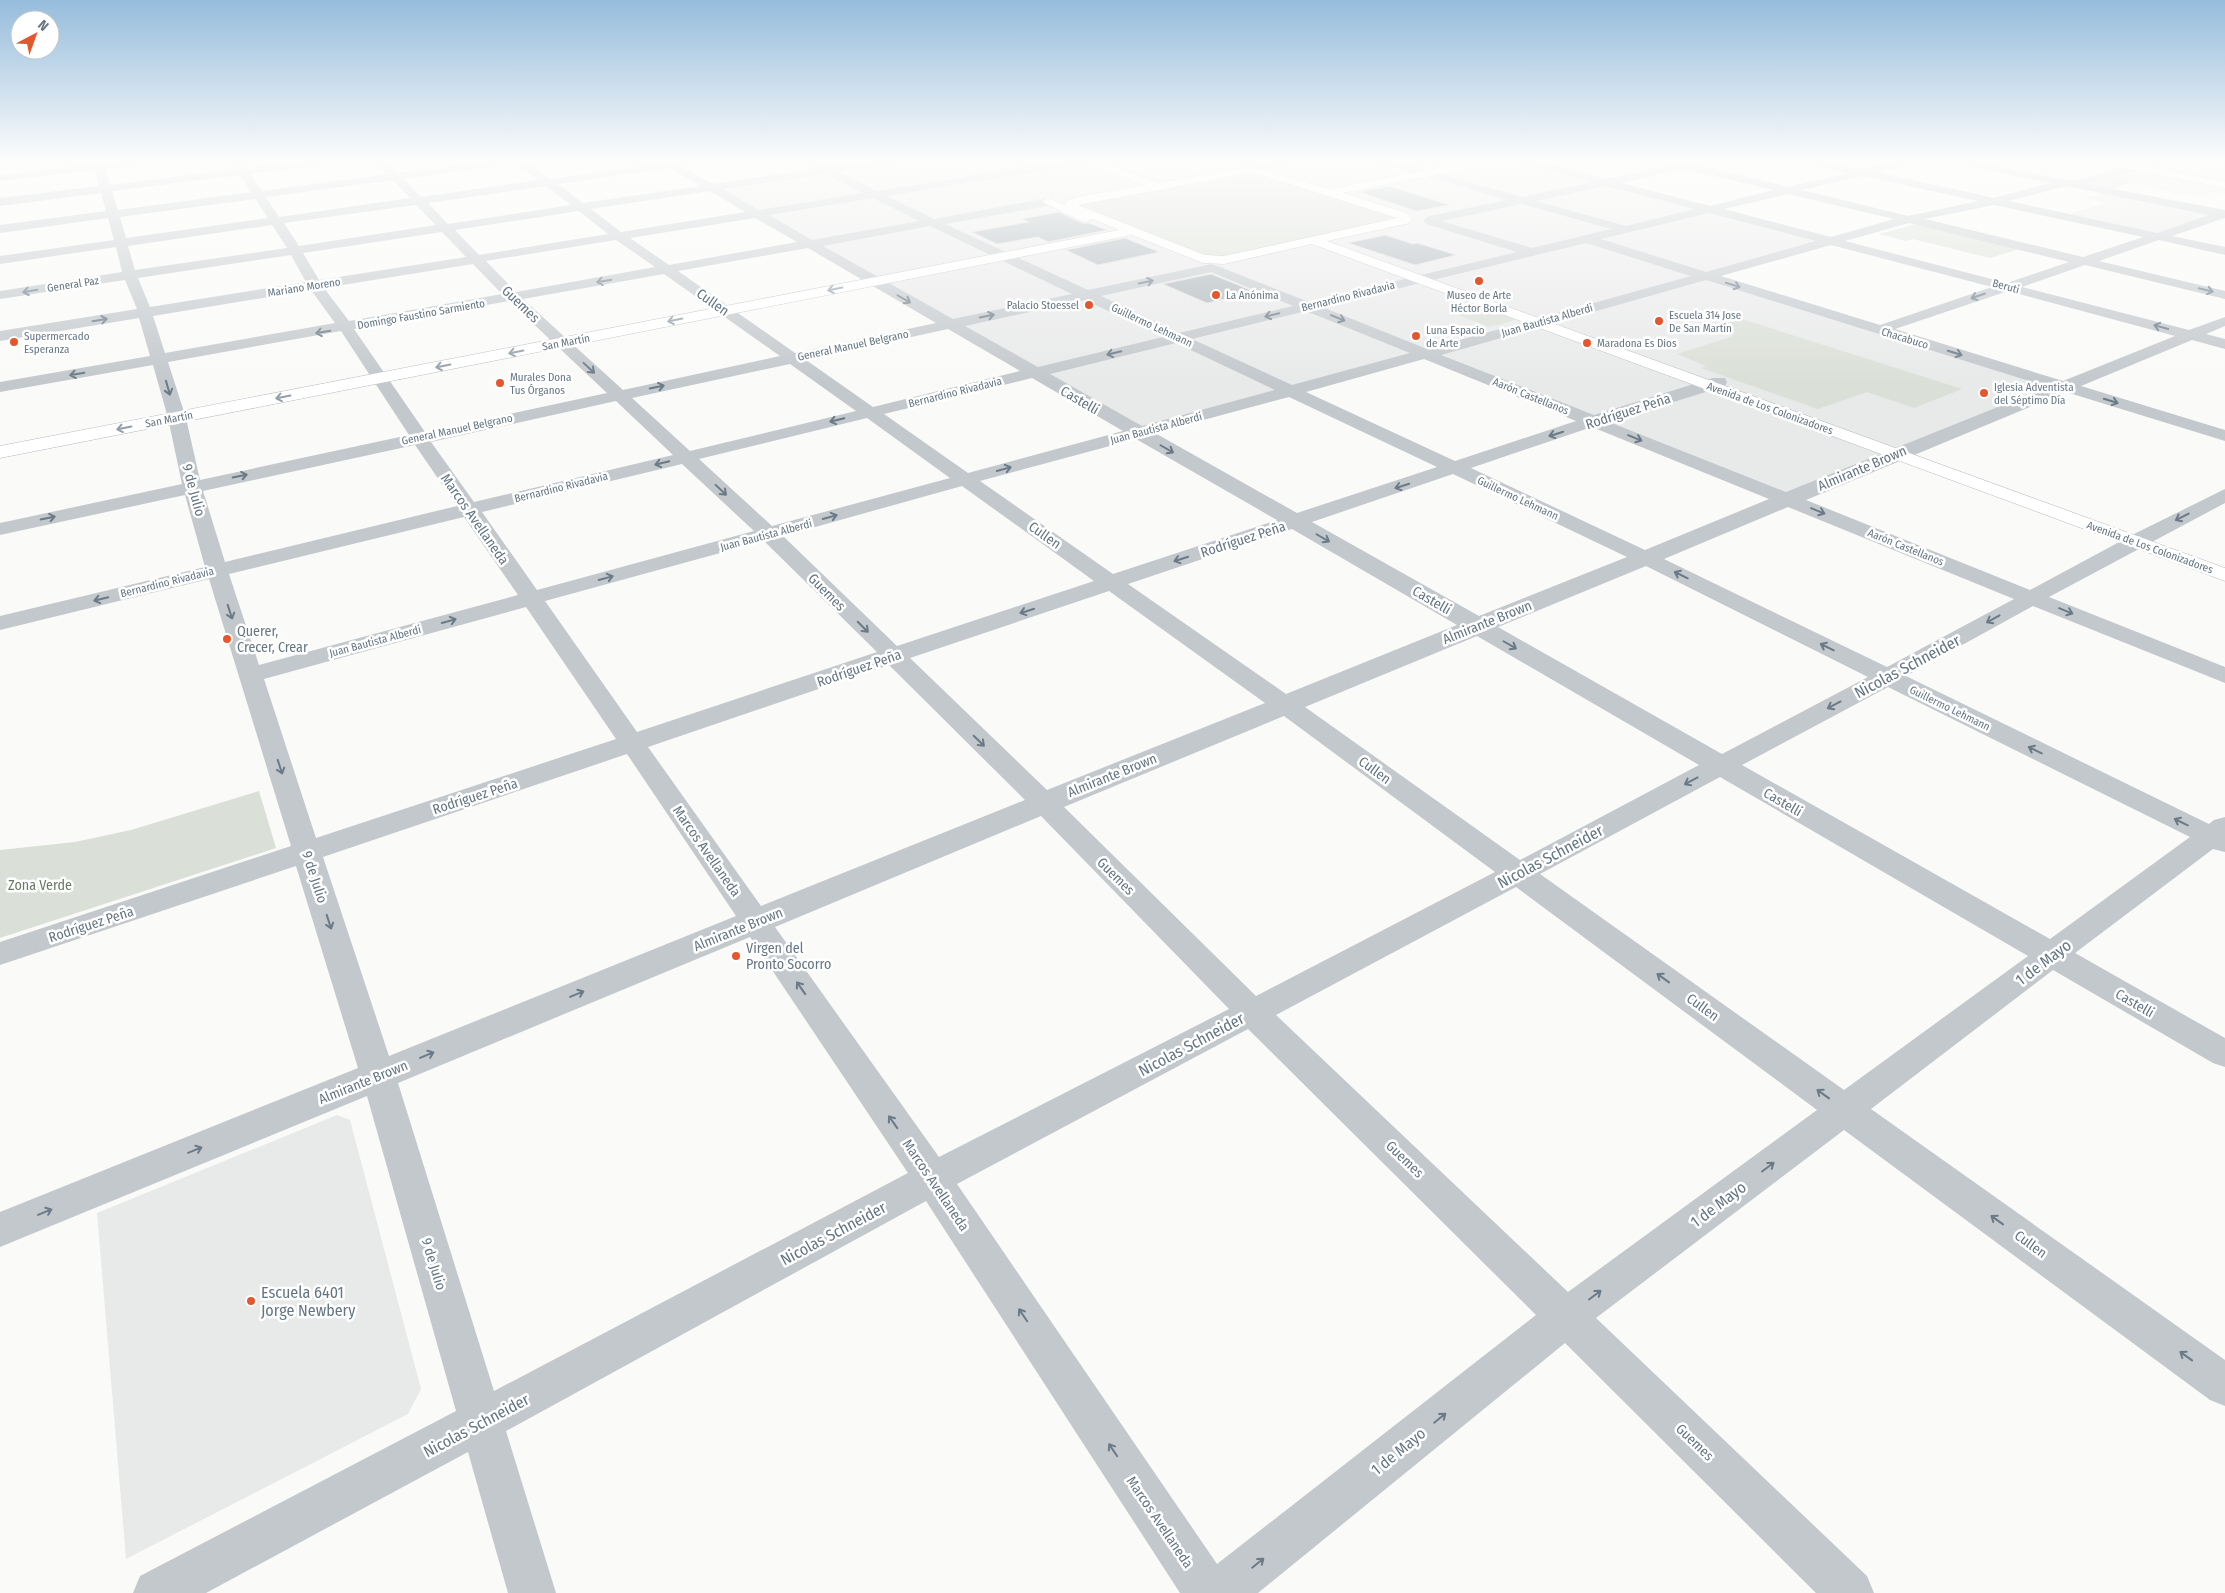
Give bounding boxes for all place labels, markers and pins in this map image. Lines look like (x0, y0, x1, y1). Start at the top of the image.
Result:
marker: Museo de Arte Héctor Borla (1473, 275, 1485, 287)
marker: La Anónima (1210, 289, 1222, 301)
place label: La Anónima (1226, 289, 1279, 302)
place label: Museo de Arte Héctor Borla (1447, 289, 1511, 315)
place label: Palacio Stoessel (1007, 299, 1079, 312)
marker: Palacio Stoessel (1083, 299, 1095, 311)
place label: Escuela 314 Jose De San Martín (1669, 309, 1741, 335)
marker: Escuela 314 Jose De San Martín (1653, 315, 1665, 327)
place label: Luna Espacio de Arte (1426, 324, 1485, 350)
place label: Supermercado Esperanza (24, 330, 90, 356)
marker: Luna Espacio de Arte (1410, 330, 1422, 342)
marker: Supermercado Esperanza (8, 336, 20, 348)
marker: Maradona Es Dios (1581, 337, 1593, 349)
place label: Maradona Es Dios (1597, 337, 1677, 350)
place label: Murales Dona Tus Órganos (510, 371, 571, 397)
marker: Murales Dona Tus Órganos (494, 377, 506, 389)
place label: Iglesia Adventista del Séptimo Día (1994, 381, 2074, 407)
marker: Iglesia Adventista del Séptimo Día (1978, 387, 1990, 399)
place label: Querer, Crecer, Crear (237, 623, 308, 656)
marker: Querer, Crecer, Crear (221, 633, 233, 645)
place label: Virgen del Pronto Socorro (746, 940, 831, 973)
marker: Virgen del Pronto Socorro (730, 950, 742, 962)
place label: Escuela 6401 Jorge Newbery (261, 1283, 356, 1320)
marker: Escuela 6401 Jorge Newbery (245, 1295, 257, 1307)

